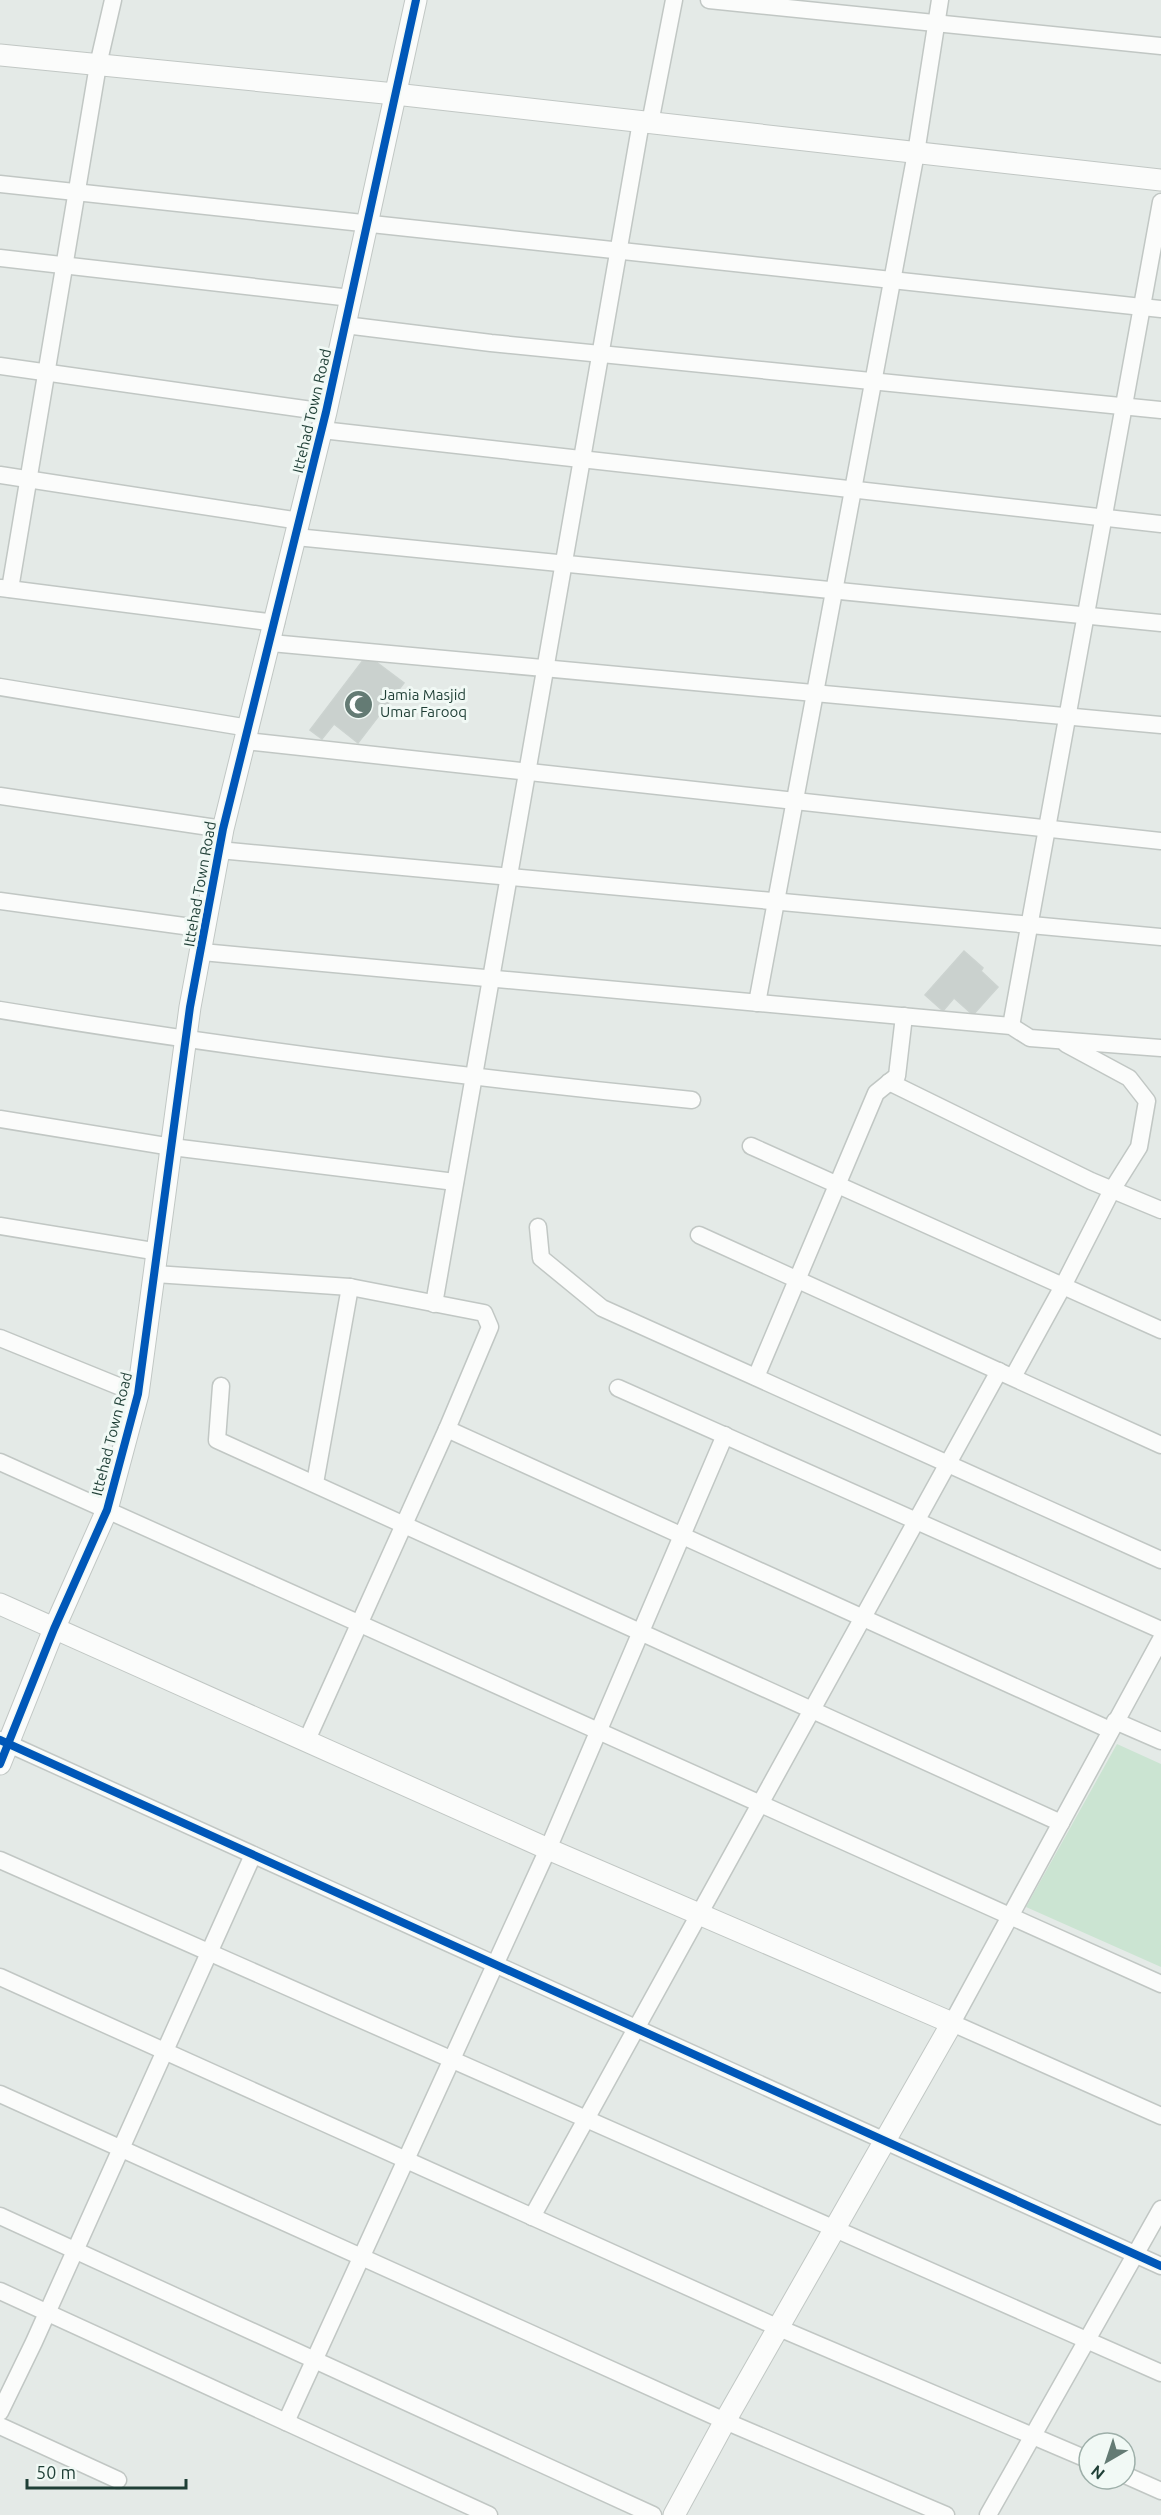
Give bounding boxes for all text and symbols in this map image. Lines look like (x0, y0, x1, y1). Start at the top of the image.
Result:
street label: Ittehad Town Road (289, 347, 334, 475)
place label: Jamia Masjid Umar Farooq (380, 686, 467, 720)
mosque icon: Jamia Masjid Umar Farooq (343, 688, 375, 720)
street label: Ittehad Town Road (180, 820, 219, 948)
street label: Ittehad Town Road (88, 1370, 135, 1498)
north arrow (1077, 2431, 1137, 2491)
scale bar (27, 2452, 186, 2490)
text: 50 m (36, 2462, 76, 2482)
text: N (1087, 2462, 1108, 2483)

